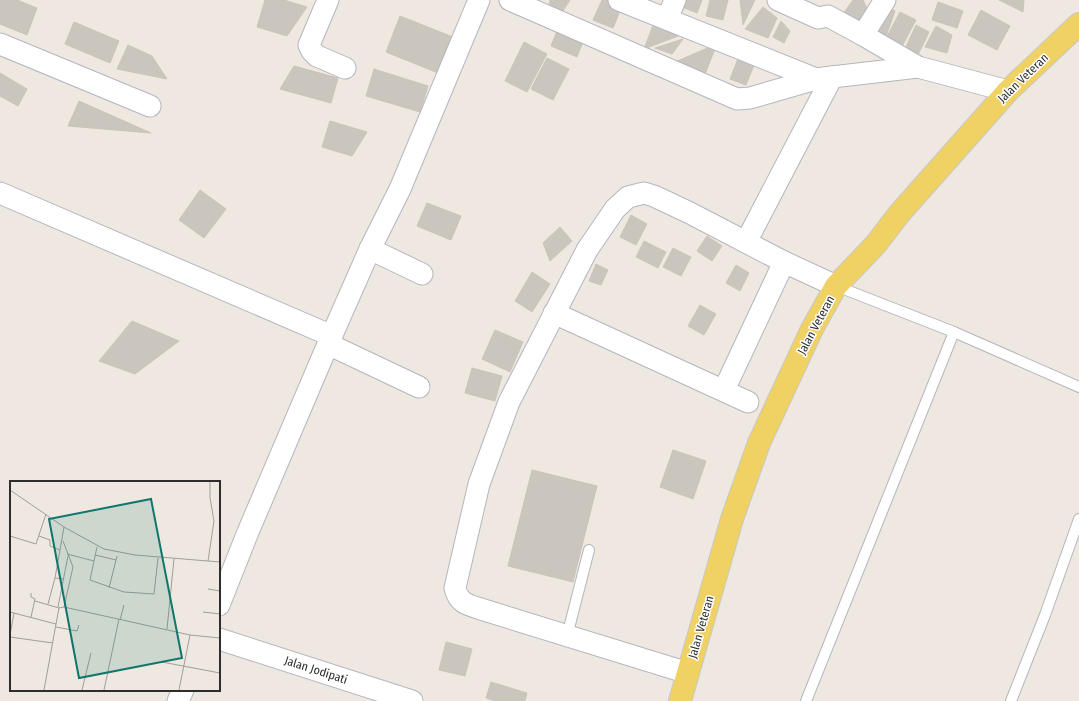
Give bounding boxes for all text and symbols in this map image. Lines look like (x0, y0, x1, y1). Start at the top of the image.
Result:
street label: Jalan Veteran (995, 51, 1051, 105)
street label: Jalan Veteran (795, 293, 837, 357)
inset map (10, 481, 220, 691)
street label: Jalan Veteran (685, 594, 717, 660)
street label: Jalan Jodipati (283, 653, 349, 687)

